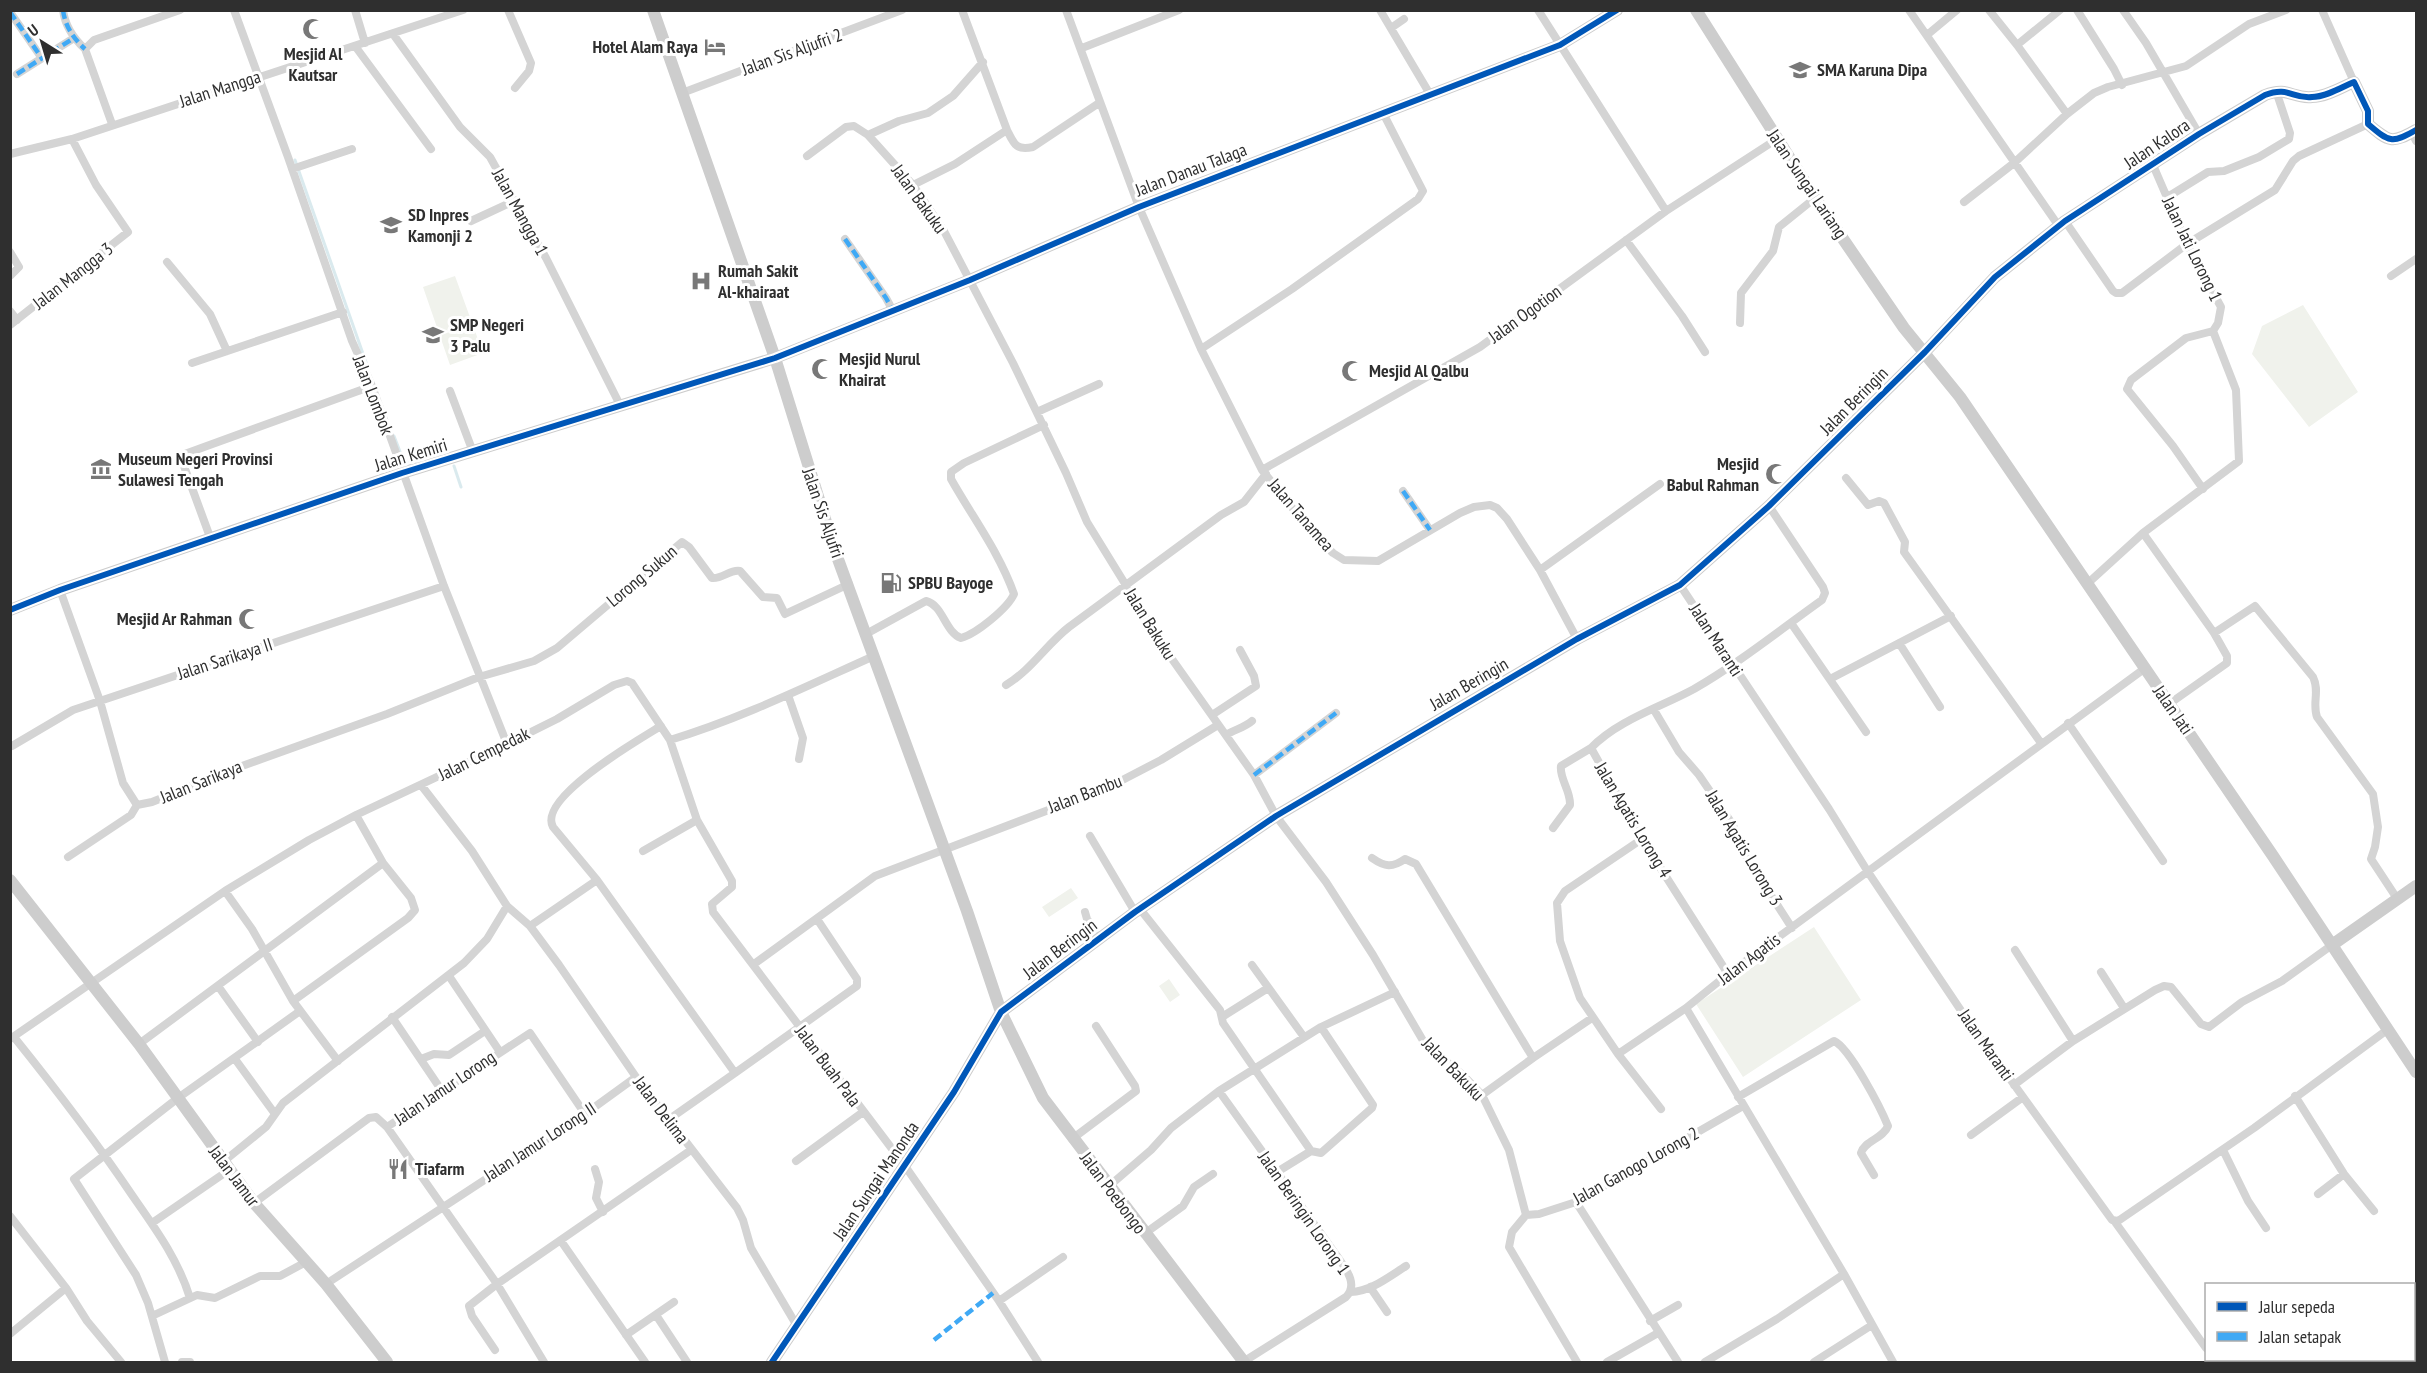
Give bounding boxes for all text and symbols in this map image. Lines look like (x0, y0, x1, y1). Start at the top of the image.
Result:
north arrow (12, 12, 72, 72)
mosque icon: Mesjid Al Kautsar (301, 17, 325, 41)
text: U (24, 20, 42, 40)
street label: Jalan Sis Aljufri 2 (737, 23, 845, 81)
place label: Hotel Alam Raya (592, 35, 698, 58)
hotel icon: Hotel Alam Raya (703, 35, 727, 59)
place label: Mesjid Al Kautsar (284, 42, 343, 86)
school or university icon: SMA Karuna Dipa (1788, 58, 1812, 82)
place label: SMA Karuna Dipa (1817, 58, 1927, 81)
street label: Jalan Mangga (175, 65, 263, 113)
street label: Jalan Kalora (2119, 113, 2194, 174)
street label: Jalan Sungai Lariang (1762, 124, 1852, 243)
street label: Jalan Danau Talaga (1131, 138, 1250, 202)
street label: Jalan Bakuku (886, 159, 952, 238)
street label: Jalan Mangga 1 (487, 163, 554, 259)
street label: Jalan Jati Lorong 1 (2157, 192, 2228, 305)
place label: SD Inpres Kamonji 2 (408, 203, 473, 247)
school or university icon: SD Inpres Kamonji 2 (379, 213, 403, 237)
street label: Jalan Mangga 3 (27, 237, 118, 315)
place label: Rumah Sakit Al-khairaat (717, 259, 799, 303)
hospital icon: Rumah Sakit Al-khairaat (689, 269, 713, 293)
street label: Jalan Ogotion (1483, 279, 1566, 348)
place label: SMP Negeri 3 Palu (450, 313, 524, 357)
school or university icon: SMP Negeri 3 Palu (421, 323, 445, 347)
place label: Mesjid Nurul Khairat (839, 347, 921, 391)
street label: Jalan Lombok (347, 351, 399, 438)
mosque icon: Mesjid Nurul Khairat (810, 357, 834, 381)
mosque icon: Mesjid Al Qalbu (1340, 359, 1364, 383)
place label: Mesjid Al Qalbu (1369, 359, 1469, 382)
street label: Jalan Beringin (1814, 362, 1892, 440)
street label: Jalan Kemiri (371, 433, 450, 477)
place label: Museum Negeri Provinsi Sulawesi Tengah (118, 447, 273, 491)
place label: Mesjid Babul Rahman (1667, 452, 1759, 496)
museum icon: Museum Negeri Provinsi Sulawesi Tengah (89, 457, 113, 481)
mosque icon: Mesjid Babul Rahman (1764, 462, 1788, 486)
street label: Jalan Sis Aljufri (797, 464, 850, 561)
street label: Jalan Tanamea (1263, 473, 1339, 556)
street label: Lorong Sukun (602, 540, 682, 612)
fuel station icon: SPBU Bayoge (879, 571, 903, 595)
place label: SPBU Bayoge (908, 571, 994, 594)
street label: Jalan Bakuku (1119, 583, 1181, 664)
street label: Jalan Maranti (1684, 598, 1748, 680)
place label: Mesjid Ar Rahman (117, 607, 232, 630)
mosque icon: Mesjid Ar Rahman (237, 607, 261, 631)
street label: Jalan Sarikaya II (173, 632, 275, 685)
street label: Jalan Beringin (1425, 652, 1512, 716)
street label: Jalan Jati (2148, 680, 2199, 739)
street label: Jalan Cempedak (433, 722, 533, 786)
street label: Jalan Sarikaya (155, 755, 245, 809)
street label: Jalan Agatis Lorong 4 (1589, 757, 1677, 882)
street label: Jalan Bambu (1044, 769, 1125, 819)
street label: Jalan Agatis Lorong 3 (1700, 785, 1788, 910)
street label: Jalan Beringin (1017, 913, 1101, 985)
street label: Jalan Agatis (1712, 928, 1785, 990)
street label: Jalan Maranti (1953, 1004, 2019, 1085)
street label: Jalan Buah Pala (790, 1020, 867, 1111)
street label: Jalan Bakuku (1417, 1031, 1489, 1105)
street label: Jalan Jamur Lorong (389, 1045, 500, 1130)
street label: Jalan Delima (628, 1071, 694, 1148)
street label: Jalan Jamur Lorong II (478, 1097, 600, 1187)
street label: Jalan Sungai Manonda (827, 1117, 924, 1245)
street label: Jalan Ganogo Lorong 2 (1568, 1121, 1703, 1210)
street label: Jalan Jamur (203, 1140, 265, 1211)
street label: Jalan Poebongo (1075, 1146, 1152, 1238)
street label: Jalan Beringin Lorong 1 (1253, 1146, 1356, 1279)
restaurant icon: Tiafarm (386, 1157, 410, 1181)
place label: Tiafarm (415, 1157, 465, 1180)
legend (2205, 1283, 2415, 1361)
text: Jalur sepeda (2258, 1295, 2335, 1318)
text: Jalan setapak (2258, 1325, 2341, 1348)

